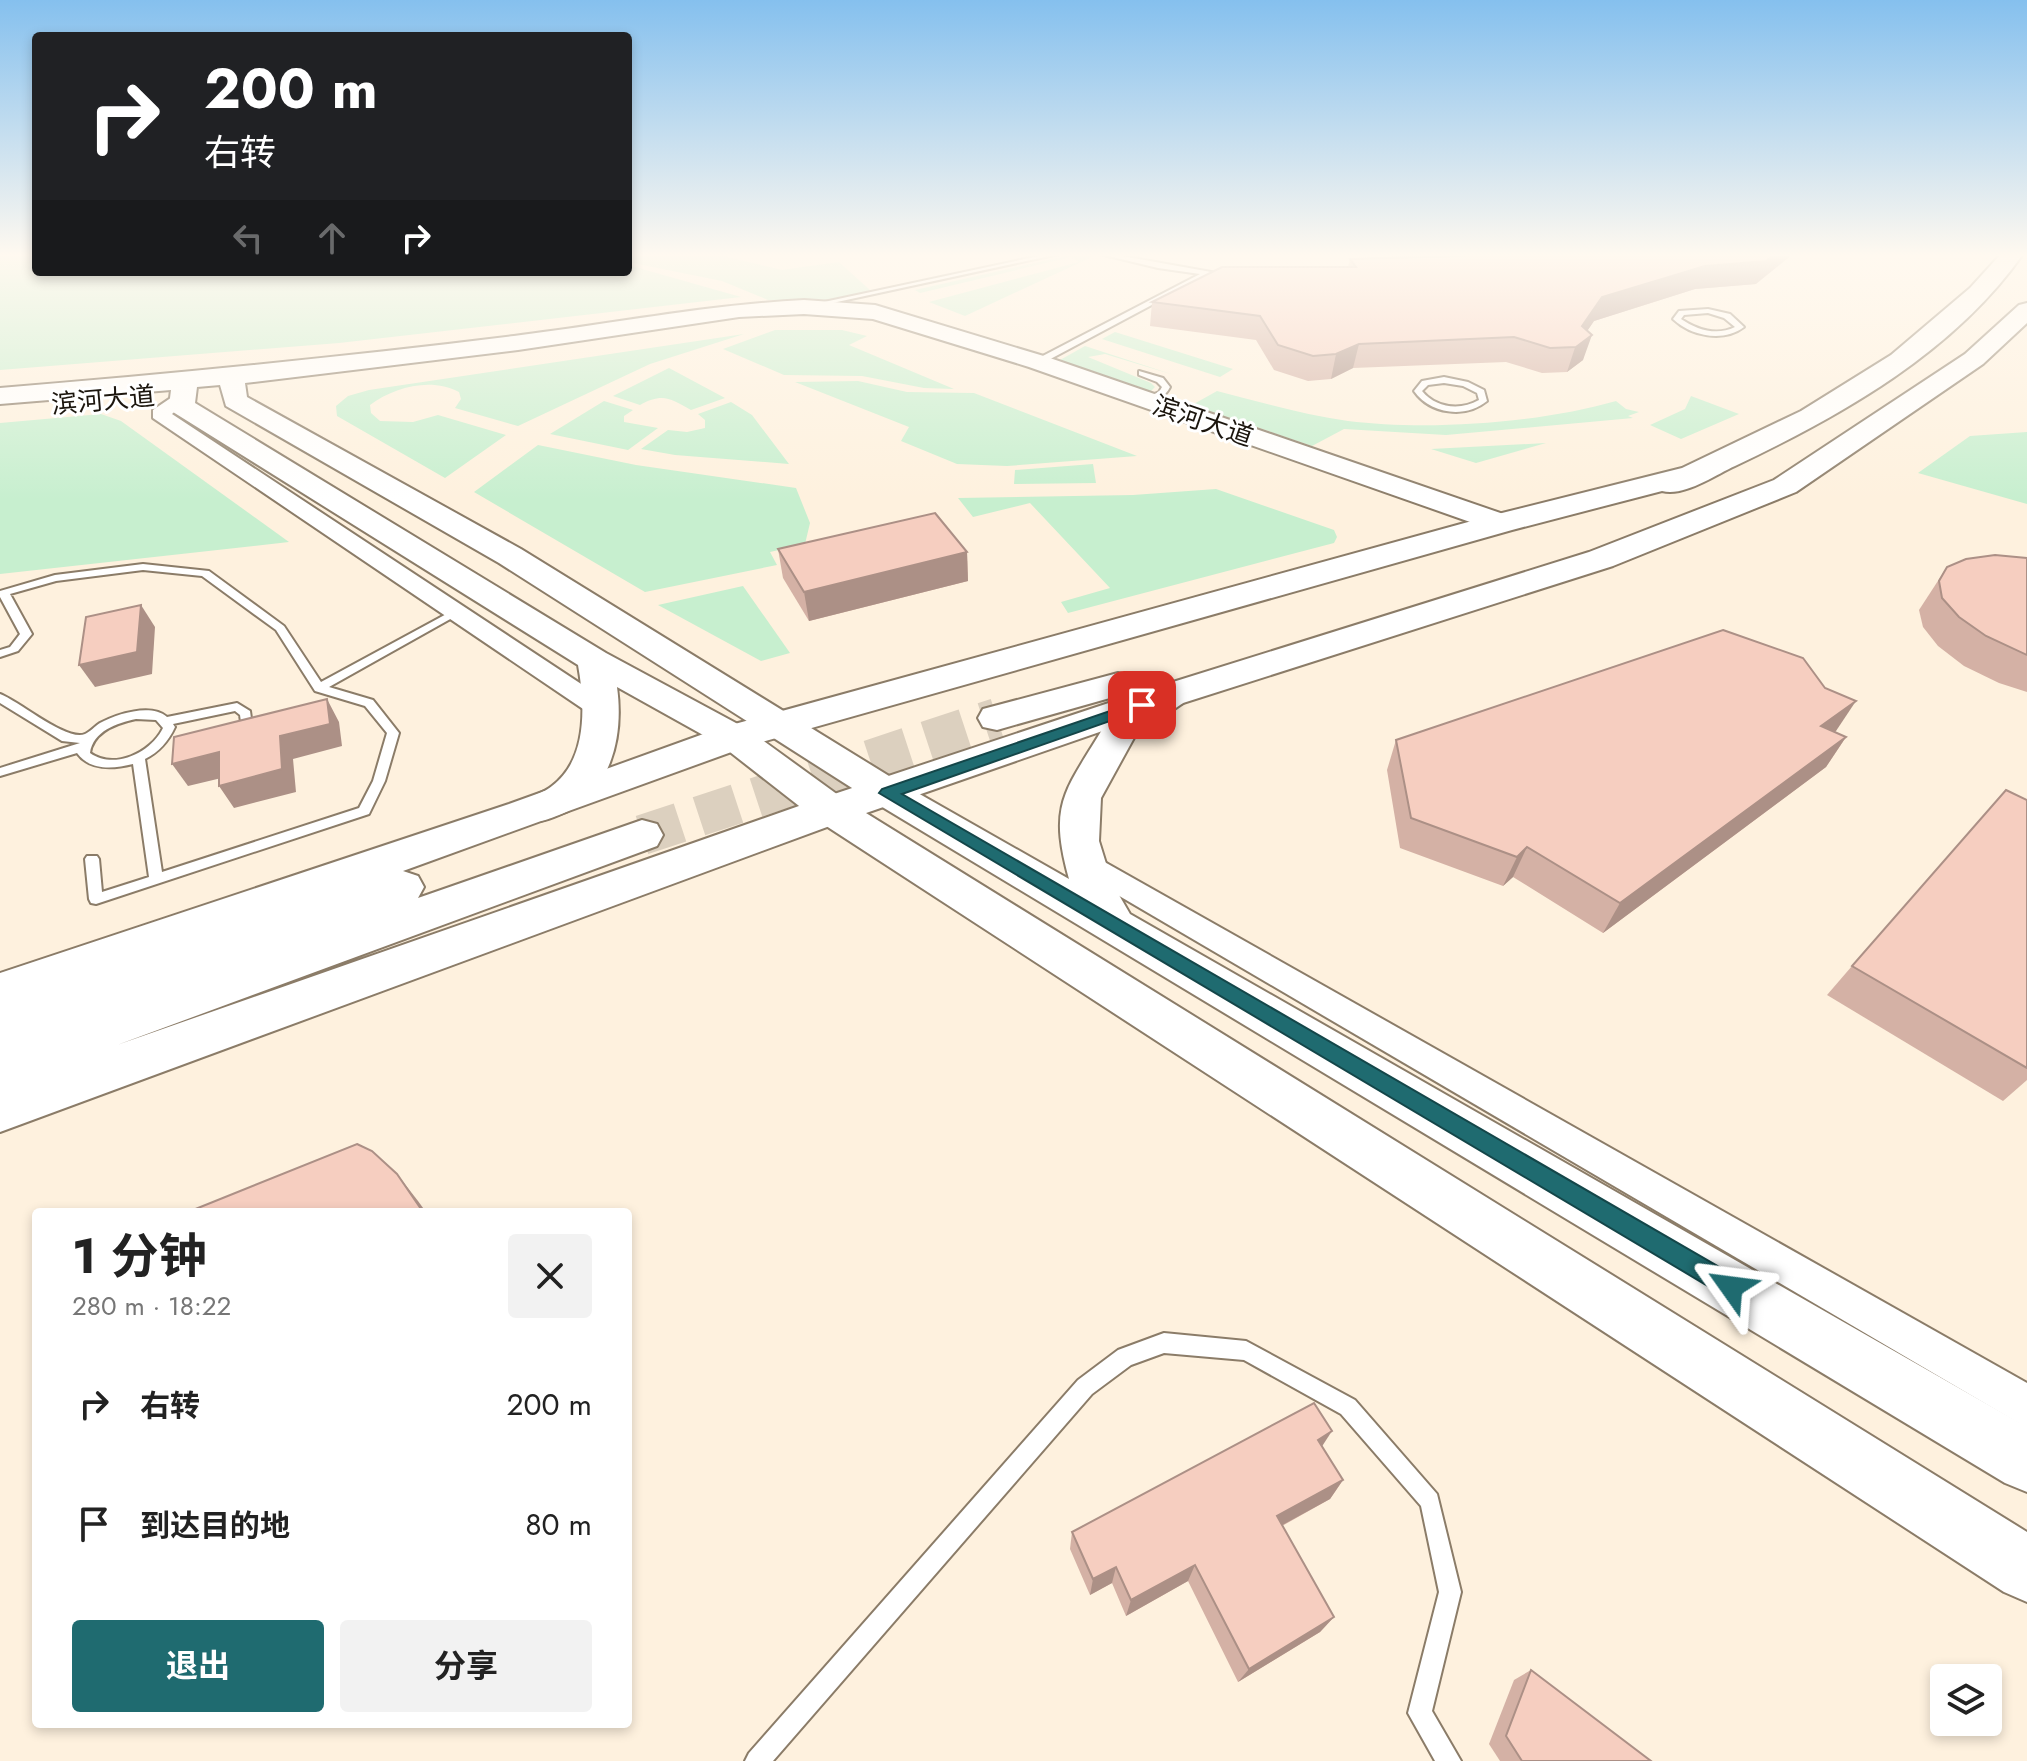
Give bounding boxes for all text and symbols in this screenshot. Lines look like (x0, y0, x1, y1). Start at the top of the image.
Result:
text: 200 m (204, 48, 378, 129)
icon: right (72, 64, 176, 168)
text: 右转 (204, 126, 276, 178)
icon: left (226, 216, 270, 260)
icon: ahead (310, 216, 354, 260)
icon: right (394, 216, 438, 260)
street label: 滨河大道 (50, 377, 156, 423)
street label: 滨河大道 (1148, 386, 1258, 456)
pin (1108, 671, 1176, 739)
icon: arrive (1120, 683, 1164, 727)
text: 1 分钟 (72, 1222, 207, 1291)
button: close (508, 1234, 592, 1318)
position arrow (1689, 1245, 1773, 1329)
text: 280 m · 18:22 (72, 1287, 231, 1325)
icon: right (72, 1382, 116, 1426)
text: 200 m (507, 1383, 592, 1426)
text: 右转 (140, 1384, 200, 1427)
icon: arrive (72, 1502, 116, 1546)
text: 80 m (525, 1503, 592, 1546)
text: 到达目的地 (140, 1504, 290, 1547)
button: 退出 (72, 1620, 324, 1712)
button: 分享 (340, 1620, 592, 1712)
map controls (1930, 1664, 2002, 1736)
button: layers (1930, 1664, 2002, 1736)

